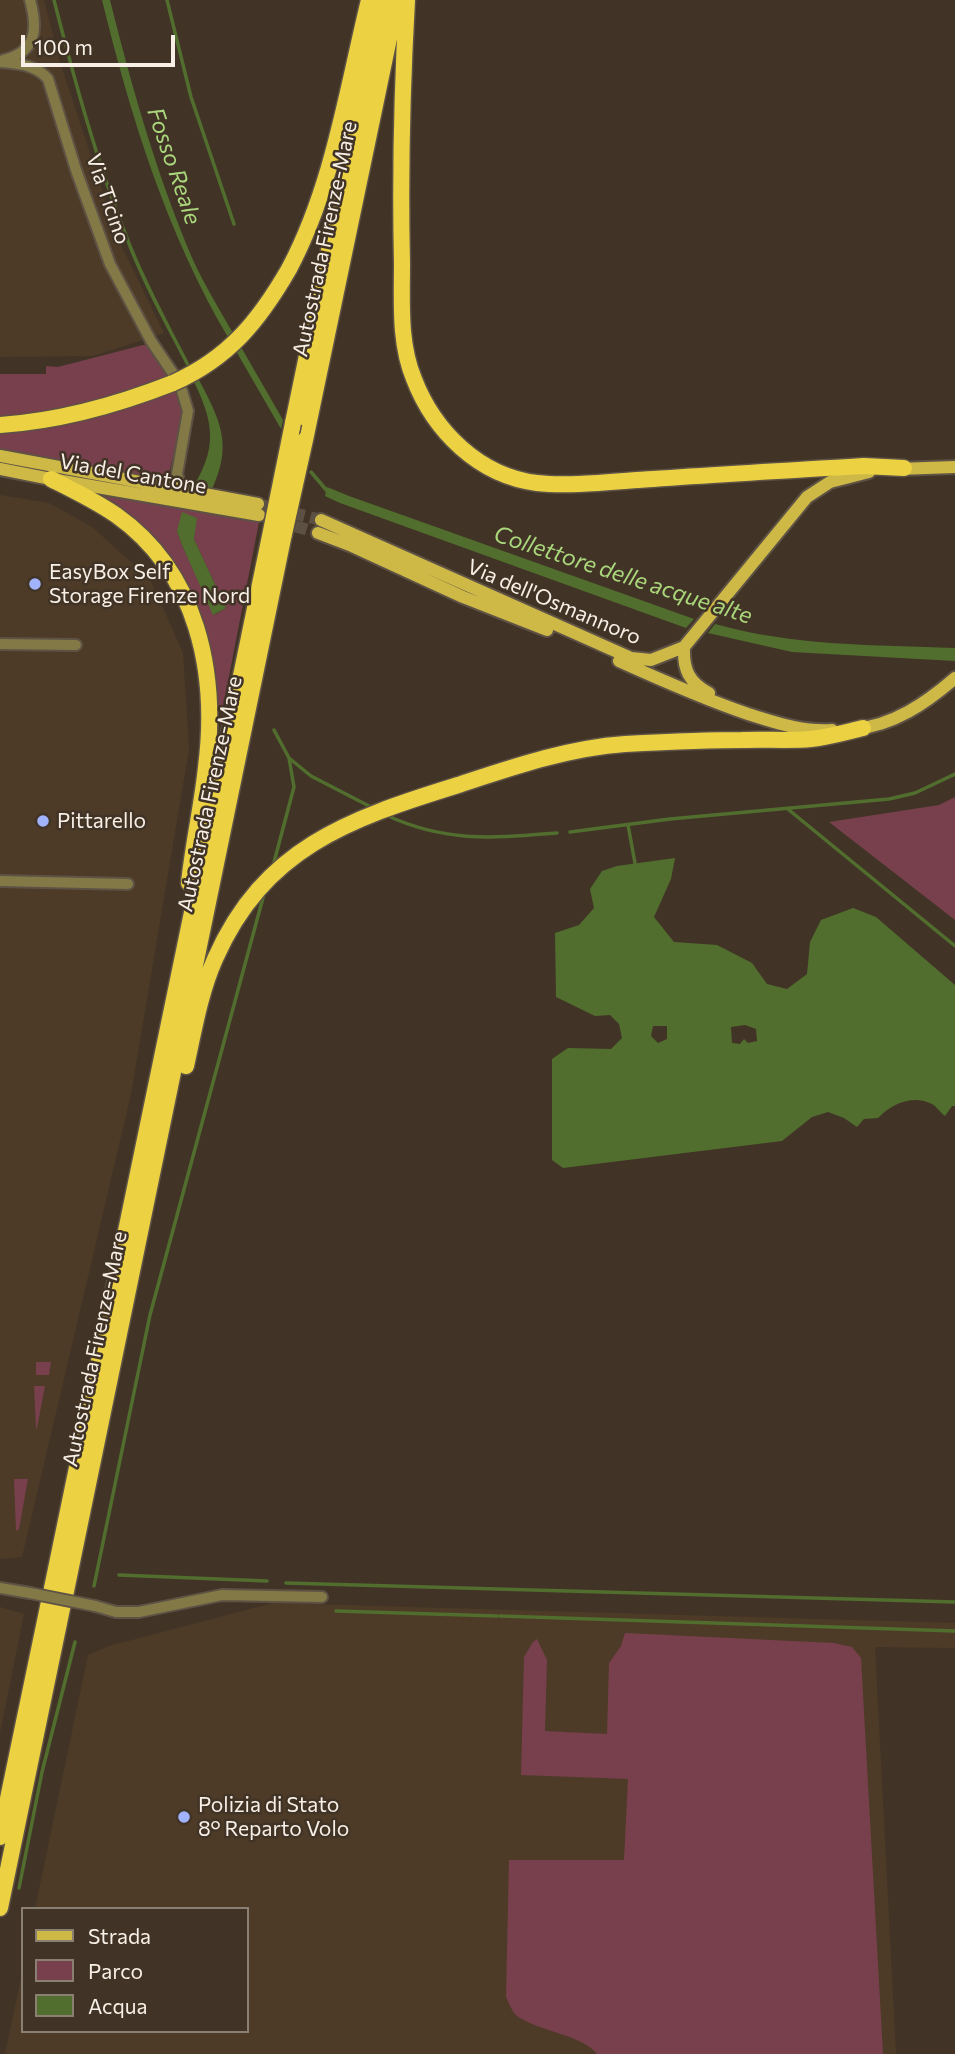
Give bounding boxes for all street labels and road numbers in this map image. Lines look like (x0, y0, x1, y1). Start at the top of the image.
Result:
street label: Autostrada Firenze-Mare (288, 119, 362, 359)
street label: Via Ticino (81, 150, 135, 248)
street label: Via del Cantone (57, 449, 209, 499)
street label: Via dell'Osmannoro (463, 554, 645, 650)
street label: Autostrada Firenze-Mare (173, 674, 247, 914)
street label: Autostrada Firenze-Mare (58, 1229, 132, 1469)

